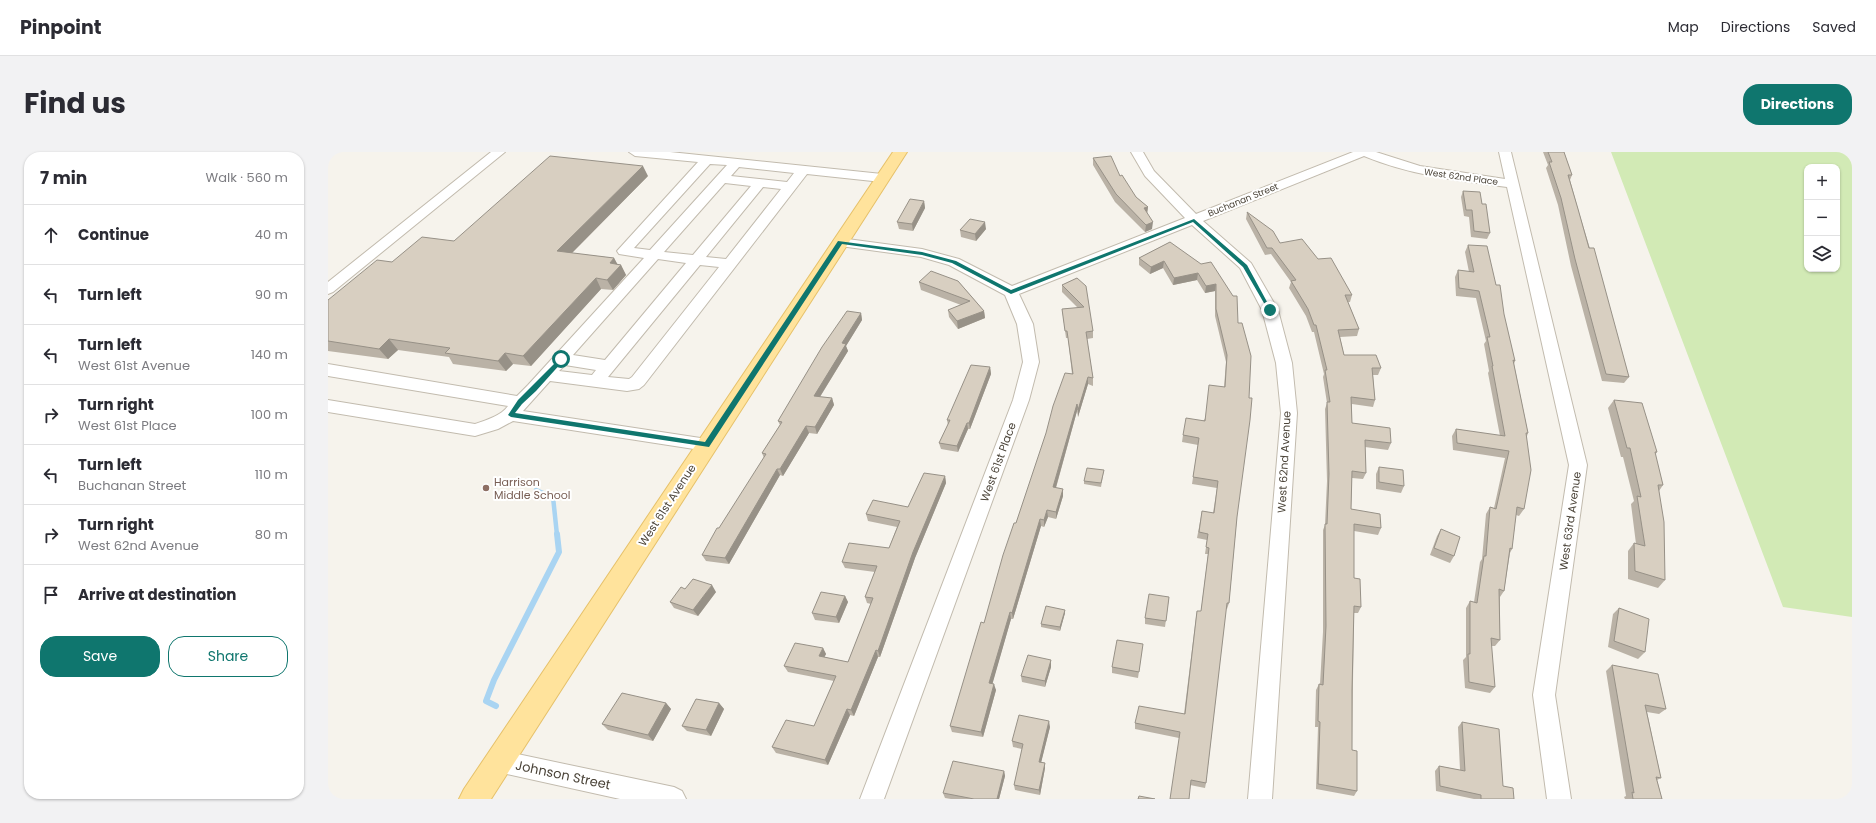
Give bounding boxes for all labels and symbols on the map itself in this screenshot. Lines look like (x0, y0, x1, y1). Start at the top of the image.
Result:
street label: West 62nd Place (1423, 166, 1499, 188)
street label: Buchanan Street (1206, 180, 1280, 220)
route end (1261, 301, 1279, 319)
route start (552, 350, 570, 368)
street label: West 62nd Avenue (1273, 410, 1295, 513)
street label: West 61st Place (976, 420, 1020, 504)
street label: West 61st Avenue (634, 461, 700, 549)
street label: West 63rd Avenue (1555, 470, 1585, 571)
place label: Harrison Middle School (494, 474, 570, 503)
marker: Harrison Middle School (481, 483, 491, 493)
street label: Johnson Street (514, 756, 613, 794)

